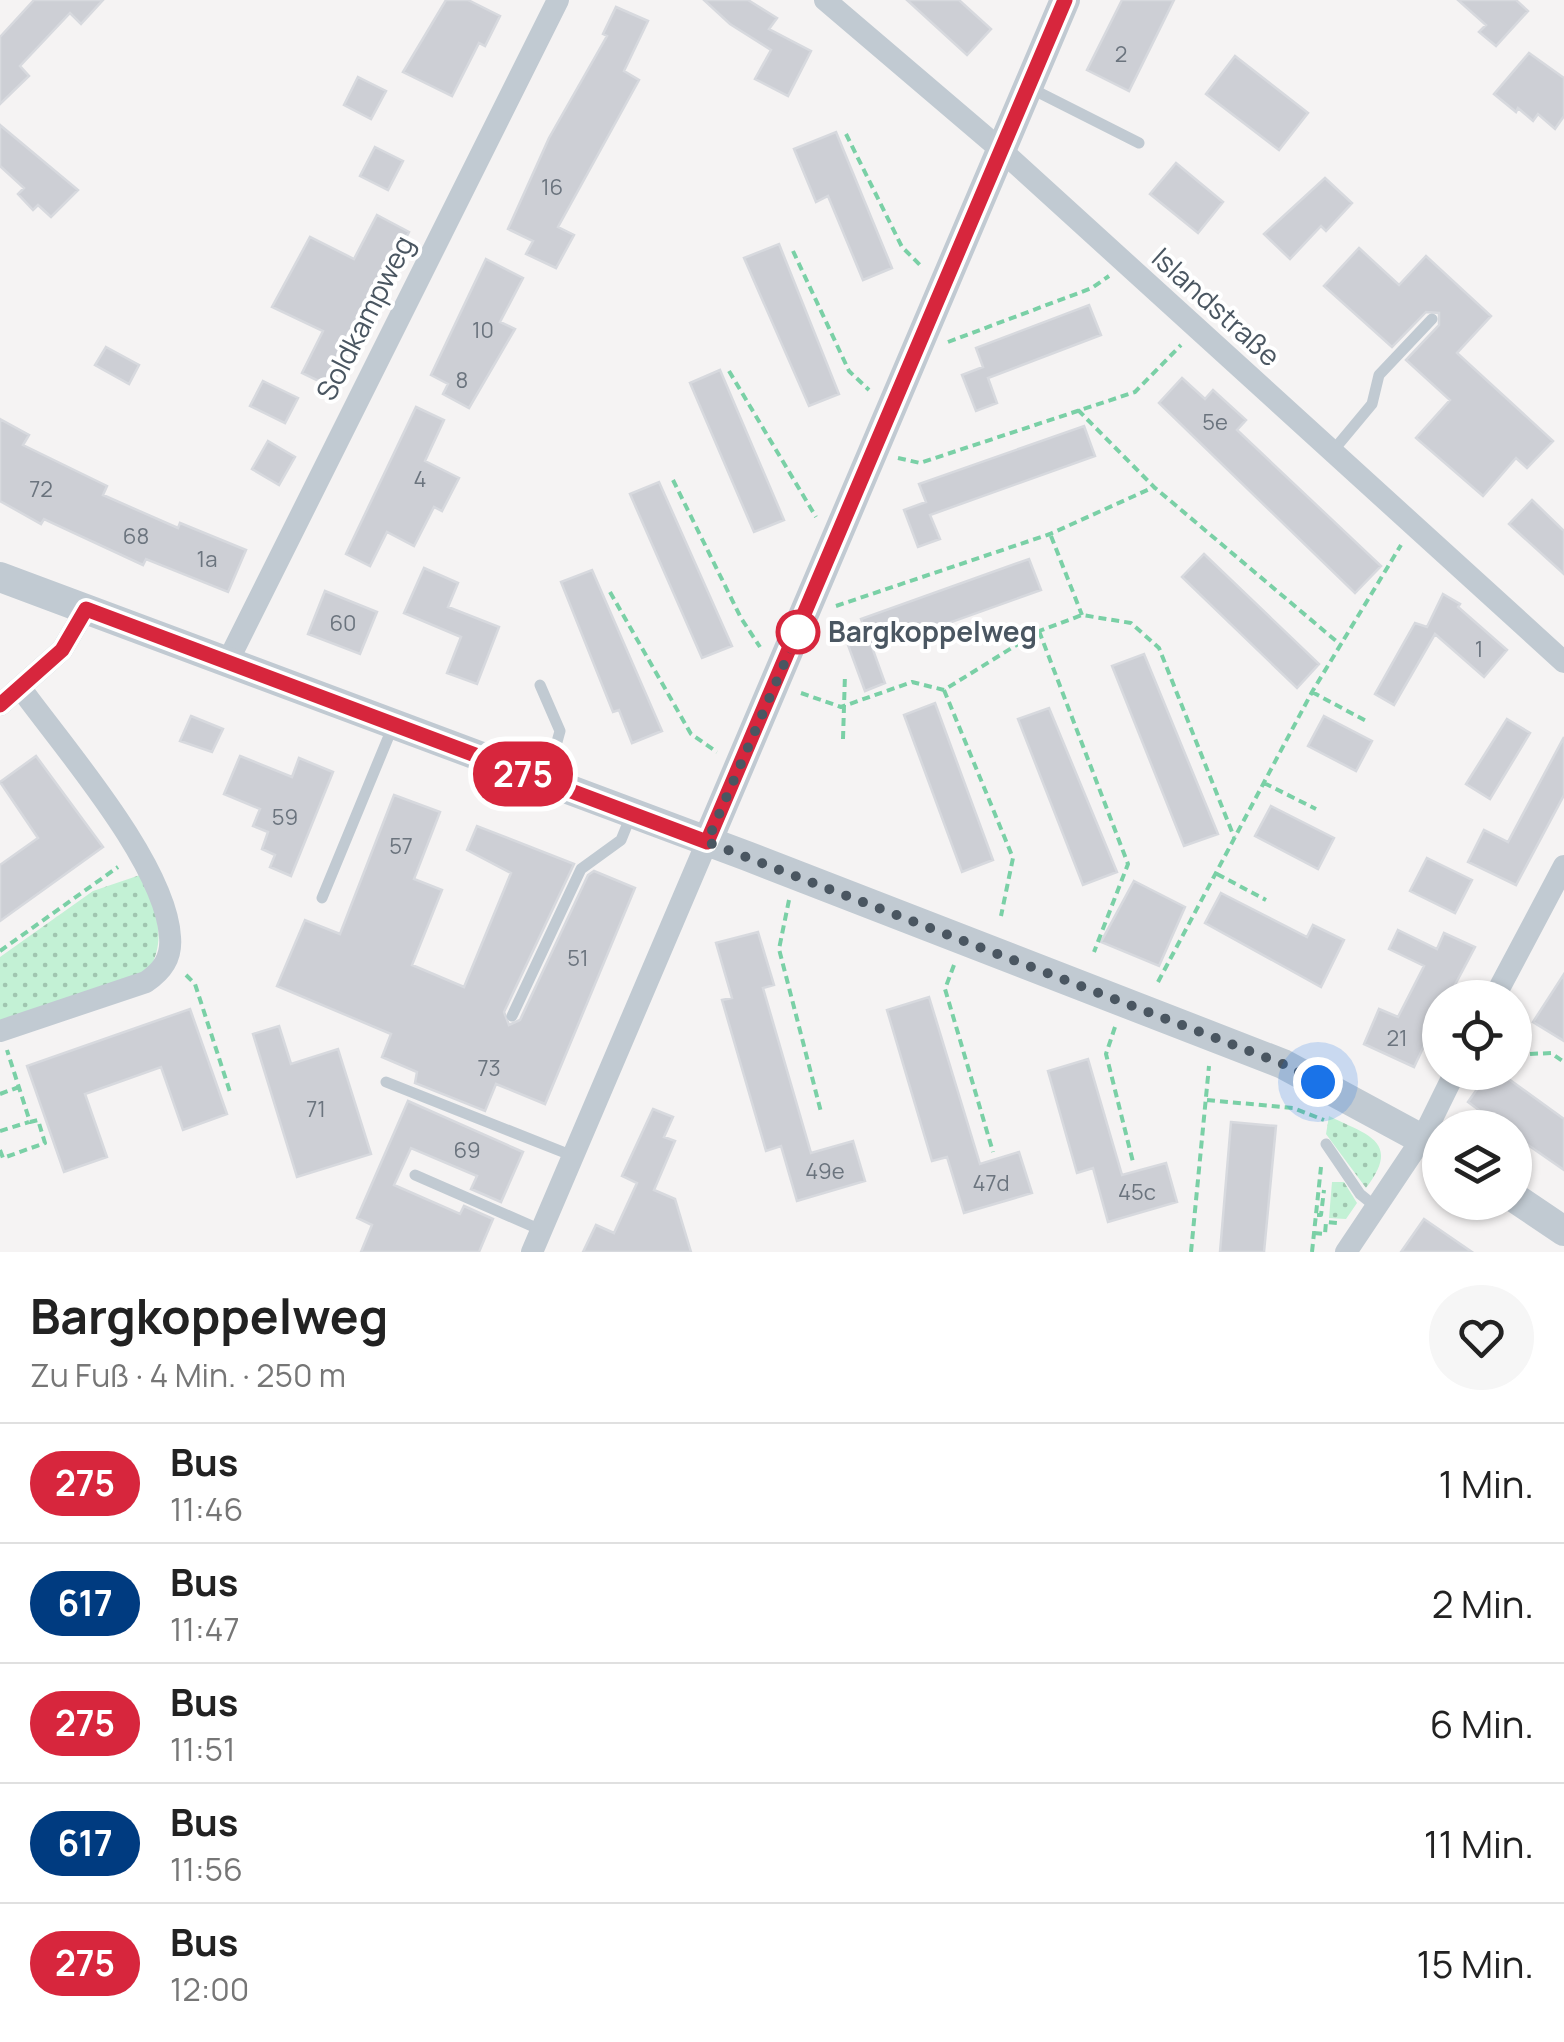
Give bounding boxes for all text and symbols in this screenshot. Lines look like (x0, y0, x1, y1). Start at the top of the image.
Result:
house number: 2 (1115, 39, 1127, 69)
house number: 16 (541, 172, 563, 202)
street label: Soldkampweg (306, 229, 422, 406)
street label: Islandstraße (1144, 238, 1289, 374)
house number: 10 (472, 315, 494, 345)
house number: 8 (456, 365, 468, 395)
house number: 5e (1202, 407, 1228, 437)
house number: 4 (414, 464, 426, 494)
house number: 72 (29, 474, 53, 504)
house number: 68 (123, 521, 149, 551)
house number: 1a (197, 544, 217, 574)
house number: 60 (329, 608, 357, 638)
marker: Bargkoppelweg (777, 611, 819, 653)
place label: Bargkoppelweg (828, 612, 1037, 650)
house number: 1 (1475, 634, 1483, 664)
line badge: 275 (466, 742, 580, 806)
text: 275 (493, 750, 553, 798)
house number: 59 (272, 802, 298, 832)
house number: 57 (389, 831, 413, 861)
house number: 51 (567, 943, 589, 973)
map controls (1422, 980, 1532, 1220)
button: locate (1422, 980, 1532, 1090)
house number: 21 (1386, 1023, 1408, 1053)
house number: 73 (477, 1053, 501, 1083)
your location (1293, 1057, 1343, 1107)
house number: 71 (306, 1094, 326, 1124)
button: layers (1422, 1110, 1532, 1220)
house number: 69 (453, 1135, 481, 1165)
house number: 49e (805, 1156, 845, 1186)
house number: 47d (972, 1168, 1010, 1198)
house number: 45c (1118, 1177, 1156, 1207)
text: Bargkoppelweg (30, 1283, 388, 1348)
button: heart (1429, 1285, 1534, 1390)
text: Zu Fuß · 4 Min. · 250 m (30, 1353, 346, 1397)
text: Bus (170, 1435, 238, 1487)
text: 1 Min. (1439, 1457, 1534, 1509)
text: 275 (55, 1459, 115, 1507)
text: 11:46 (170, 1487, 243, 1531)
text: Bus (170, 1555, 238, 1607)
text: 2 Min. (1432, 1577, 1534, 1629)
text: 617 (57, 1579, 113, 1627)
text: 11:47 (170, 1607, 239, 1651)
text: Bus (170, 1675, 238, 1727)
text: 6 Min. (1430, 1697, 1534, 1749)
text: 275 (55, 1699, 115, 1747)
text: 11:51 (170, 1727, 236, 1771)
text: Bus (170, 1795, 238, 1847)
text: 11 Min. (1424, 1817, 1534, 1869)
text: 617 (57, 1819, 113, 1867)
text: 11:56 (170, 1847, 243, 1891)
text: Bus (170, 1915, 238, 1967)
text: 15 Min. (1417, 1937, 1534, 1989)
text: 275 (55, 1939, 115, 1987)
text: 12:00 (170, 1967, 249, 2011)

